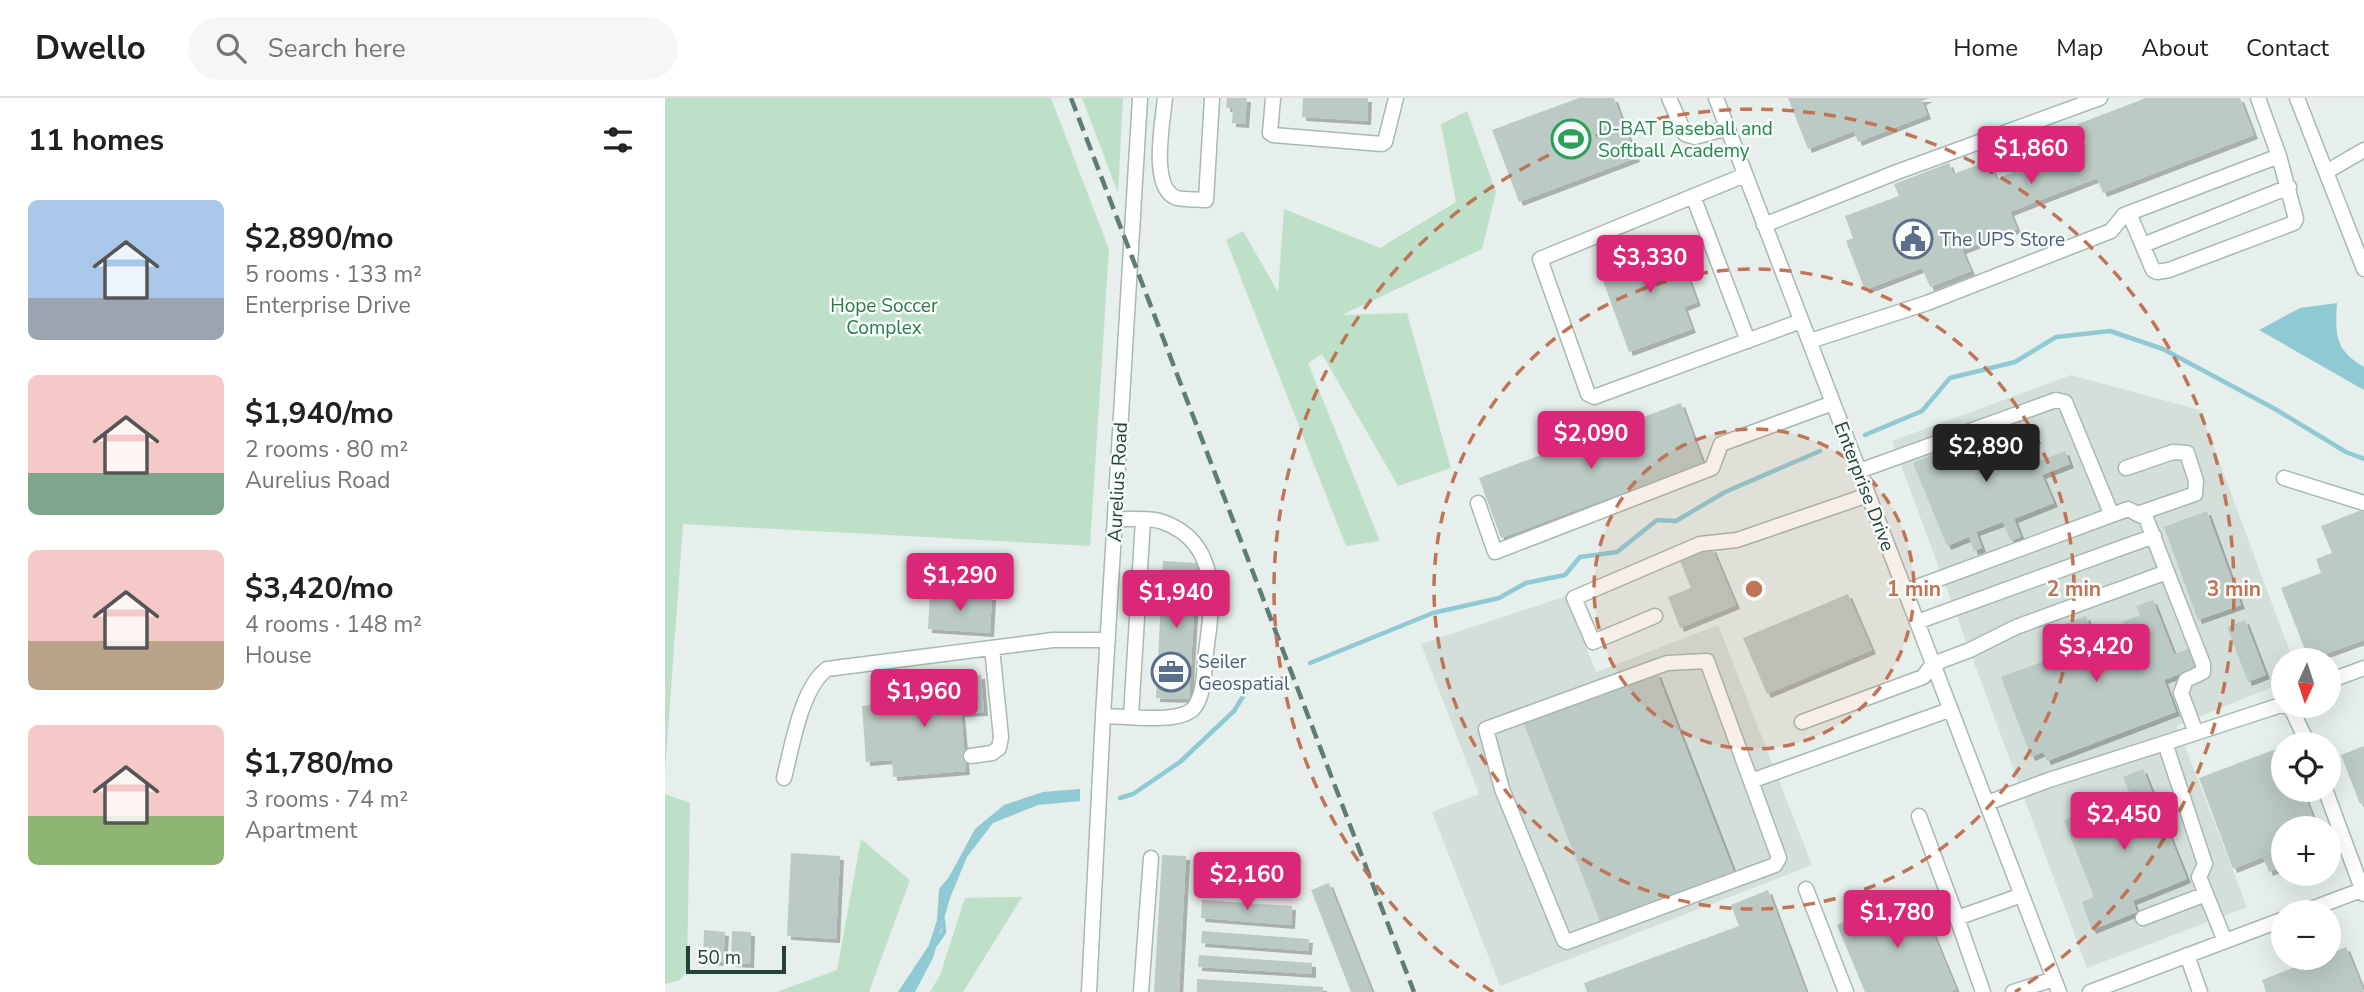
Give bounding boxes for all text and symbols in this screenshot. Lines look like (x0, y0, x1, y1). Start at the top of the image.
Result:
search box (188, 17, 678, 80)
text: Dwello (35, 26, 146, 71)
icon: search (212, 29, 250, 67)
text: Search here (268, 31, 406, 66)
text: Home (1953, 32, 2018, 64)
text: Map (2056, 32, 2103, 64)
text: About (2141, 32, 2208, 64)
text: Contact (2246, 32, 2329, 64)
place label: D-BAT Baseball and Softball Academy (1598, 116, 1773, 164)
sports icon: D-BAT Baseball and Softball Academy (1550, 118, 1592, 160)
text: 11 homes (28, 120, 164, 161)
icon: filters (599, 121, 637, 159)
pin: $1,860 (1974, 126, 2088, 186)
text: $1,860 (1994, 133, 2068, 164)
text: $2,890/mo (245, 218, 394, 259)
public building icon: The UPS Store (1892, 218, 1934, 260)
place label: The UPS Store (1940, 227, 2065, 253)
icon: home (84, 228, 168, 312)
pin: $3,330 (1593, 236, 1707, 295)
text: $3,330 (1613, 242, 1687, 273)
text: 5 rooms · 133 m² (245, 259, 422, 290)
text: Enterprise Drive (245, 290, 411, 321)
park label: Hope Soccer Complex (830, 293, 938, 341)
text: $1,940/mo (245, 393, 394, 434)
icon: home (84, 403, 168, 487)
pin: $2,090 (1534, 412, 1648, 471)
text: $2,090 (1554, 418, 1628, 449)
street label: Enterprise Drive (1827, 418, 1901, 555)
street label: Aurelius Road (1102, 421, 1134, 543)
pin: $2,890 (1929, 424, 2043, 484)
text: $2,890 (1949, 431, 2023, 462)
text: 2 rooms · 80 m² (245, 434, 408, 465)
text: Aurelius Road (245, 465, 391, 496)
pin: $1,290 (903, 554, 1017, 613)
text: $1,290 (923, 560, 997, 591)
text: $3,420/mo (245, 568, 394, 609)
pin: $1,940 (1119, 570, 1233, 630)
text: 1 min (1887, 575, 1941, 603)
text: 2 min (2047, 575, 2101, 603)
text: 3 min (2207, 575, 2261, 603)
text: $1,940 (1139, 577, 1213, 608)
centre of rings (1742, 577, 1766, 601)
icon: home (84, 578, 168, 662)
text: 4 rooms · 148 m² (245, 609, 422, 640)
pin: $3,420 (2039, 624, 2153, 684)
text: $3,420 (2059, 631, 2133, 662)
text: House (245, 640, 312, 671)
north arrow (2271, 648, 2341, 718)
map controls (2271, 648, 2341, 970)
place label: Seiler Geospatial (1198, 649, 1290, 697)
office icon: Seiler Geospatial (1150, 651, 1192, 693)
pin: $1,960 (867, 670, 981, 729)
text: $1,960 (887, 676, 961, 707)
button: locate (2271, 732, 2341, 802)
text: $1,780/mo (245, 743, 394, 784)
icon: home (84, 753, 168, 837)
text: 3 rooms · 74 m² (245, 784, 408, 815)
pin: $2,450 (2067, 792, 2181, 852)
text: $2,450 (2087, 799, 2161, 830)
text: Apartment (245, 815, 357, 846)
button: + (2271, 816, 2341, 886)
pin: $2,160 (1190, 852, 1304, 912)
text: $2,160 (1210, 859, 1284, 890)
pin: $1,780 (1840, 890, 1954, 950)
text: $1,780 (1860, 897, 1934, 928)
button: − (2271, 900, 2341, 970)
scale bar (686, 943, 786, 975)
text: 50 m (697, 945, 741, 971)

